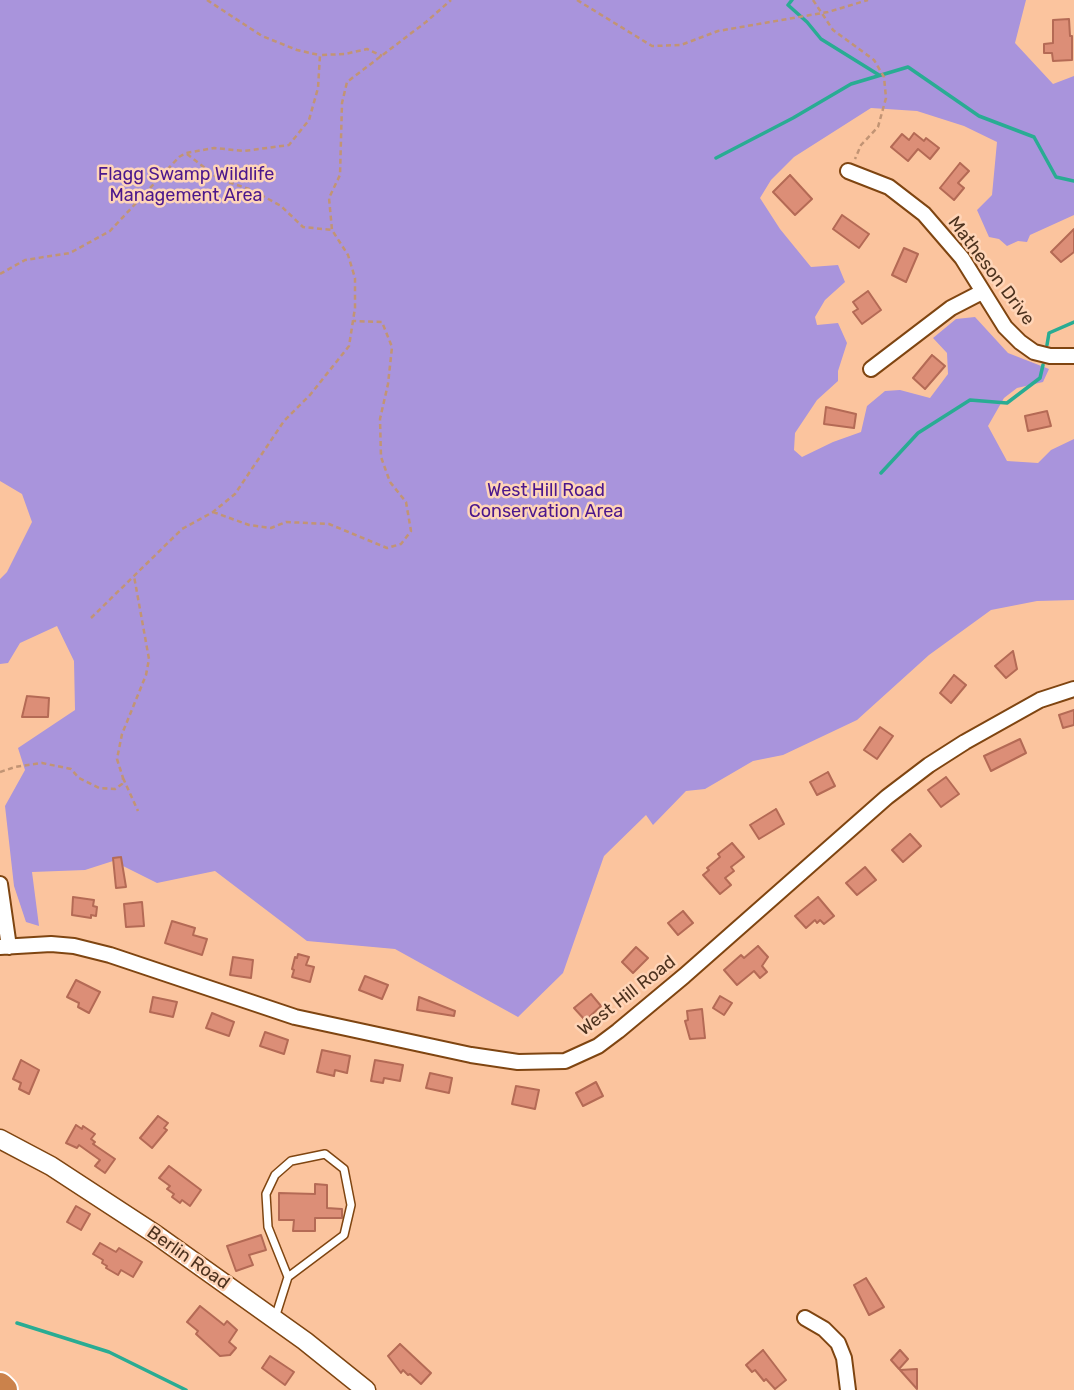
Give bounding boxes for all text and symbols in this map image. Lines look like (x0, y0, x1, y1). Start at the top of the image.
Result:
park label: Flagg Swamp Wildlife Management Area (98, 164, 274, 206)
street label: Matheson Drive (943, 212, 1039, 330)
park label: West Hill Road Conservation Area (469, 480, 623, 522)
street label: West Hill Road (574, 951, 680, 1041)
street label: Berlin Road (143, 1222, 233, 1294)

